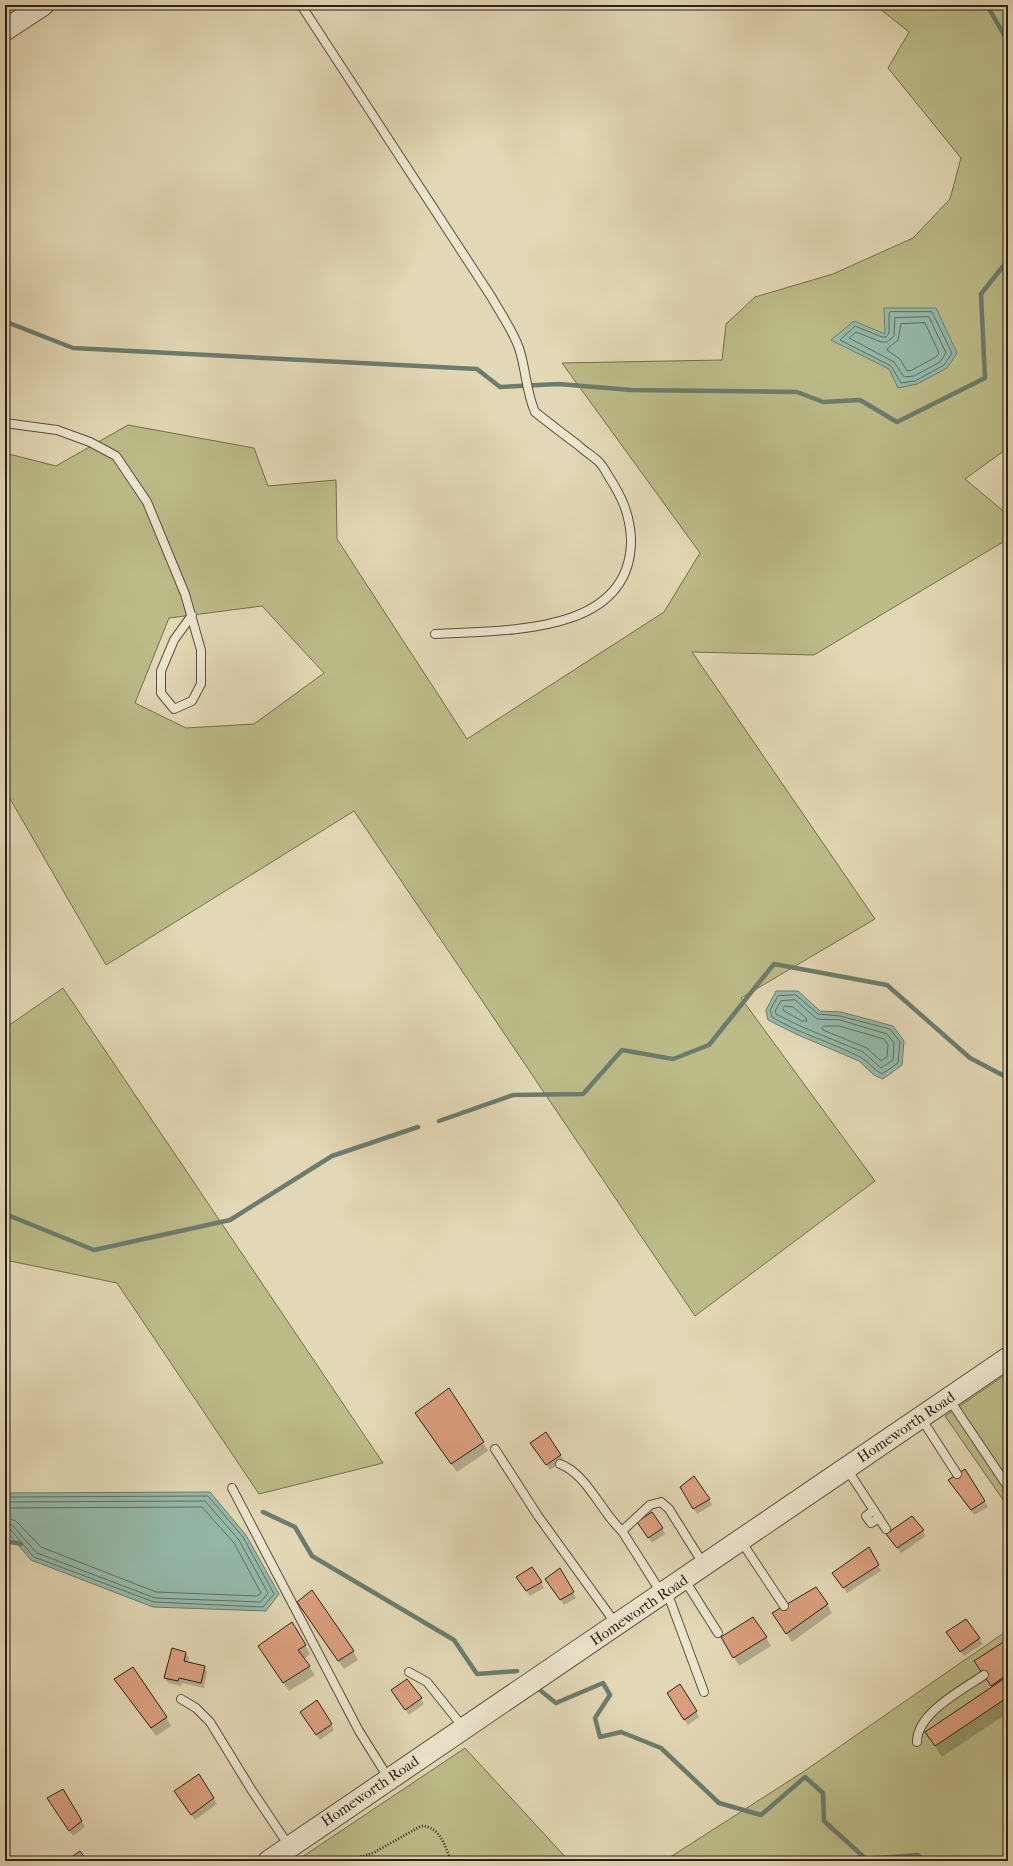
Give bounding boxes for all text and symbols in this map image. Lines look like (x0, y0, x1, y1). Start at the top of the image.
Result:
street label: Homeworth Road (854, 1387, 959, 1466)
street label: Homeworth Road (587, 1570, 692, 1649)
street label: Homeworth Road (318, 1751, 423, 1830)

